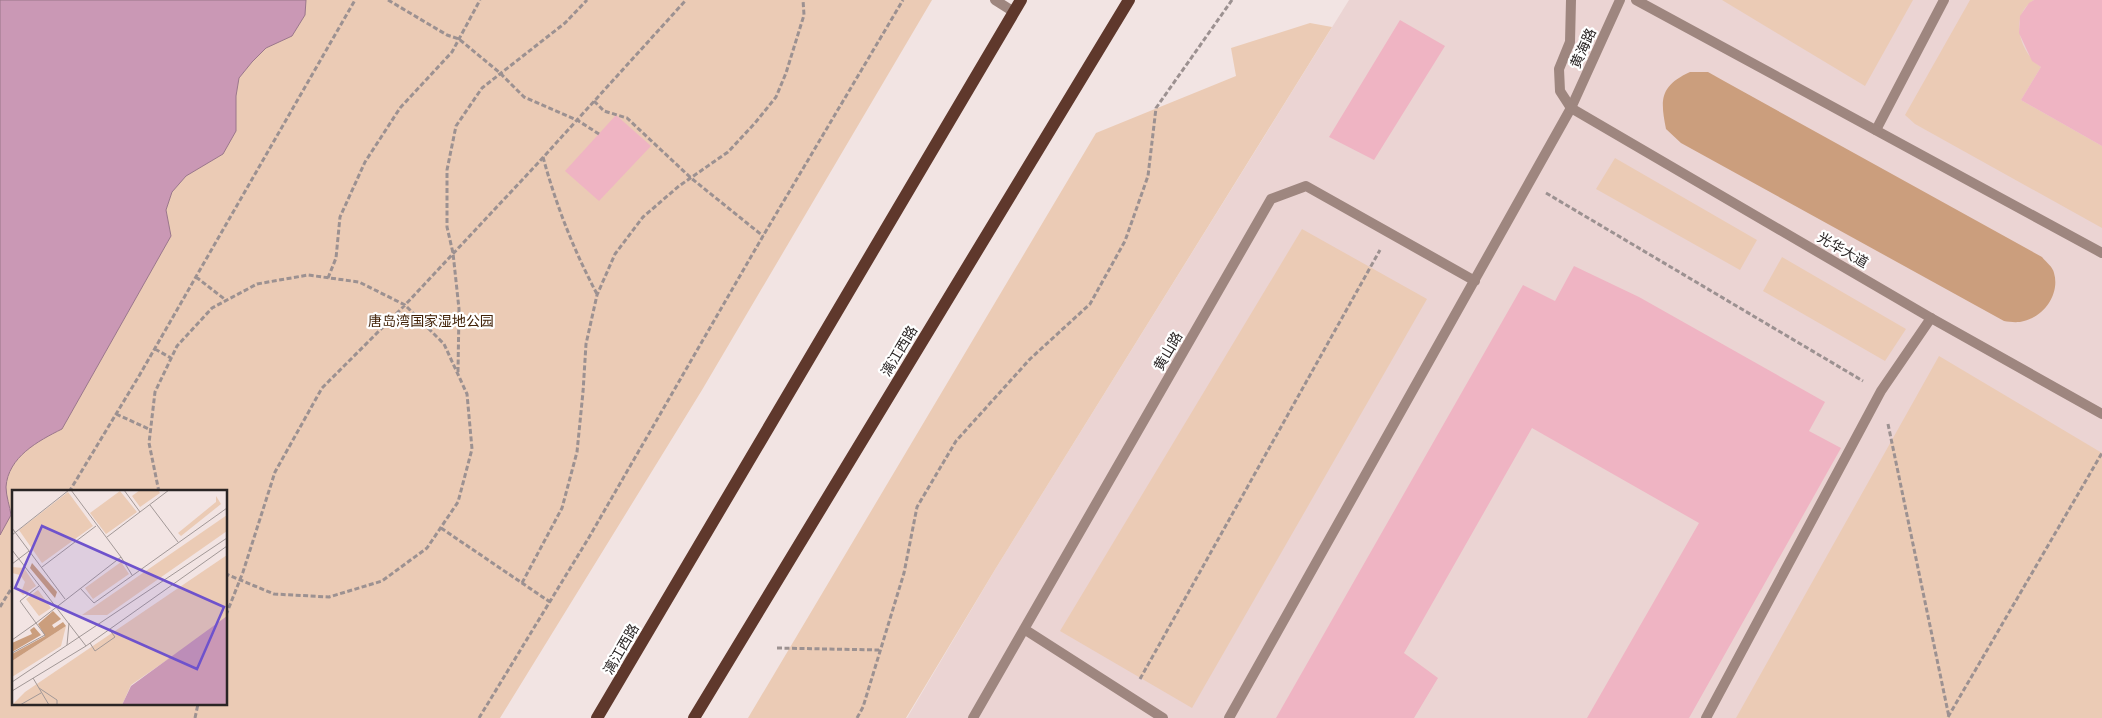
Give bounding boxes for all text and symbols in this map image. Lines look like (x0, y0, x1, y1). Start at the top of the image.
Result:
street label: 黄海路 (1567, 26, 1599, 70)
street label: 光华大道 (1815, 229, 1871, 271)
park label: 唐岛湾国家湿地公园 (368, 313, 494, 329)
street label: 漓江西路 (878, 323, 920, 379)
street label: 黄山路 (1151, 329, 1185, 373)
inset map (12, 490, 228, 706)
street label: 漓江西路 (600, 621, 642, 677)

